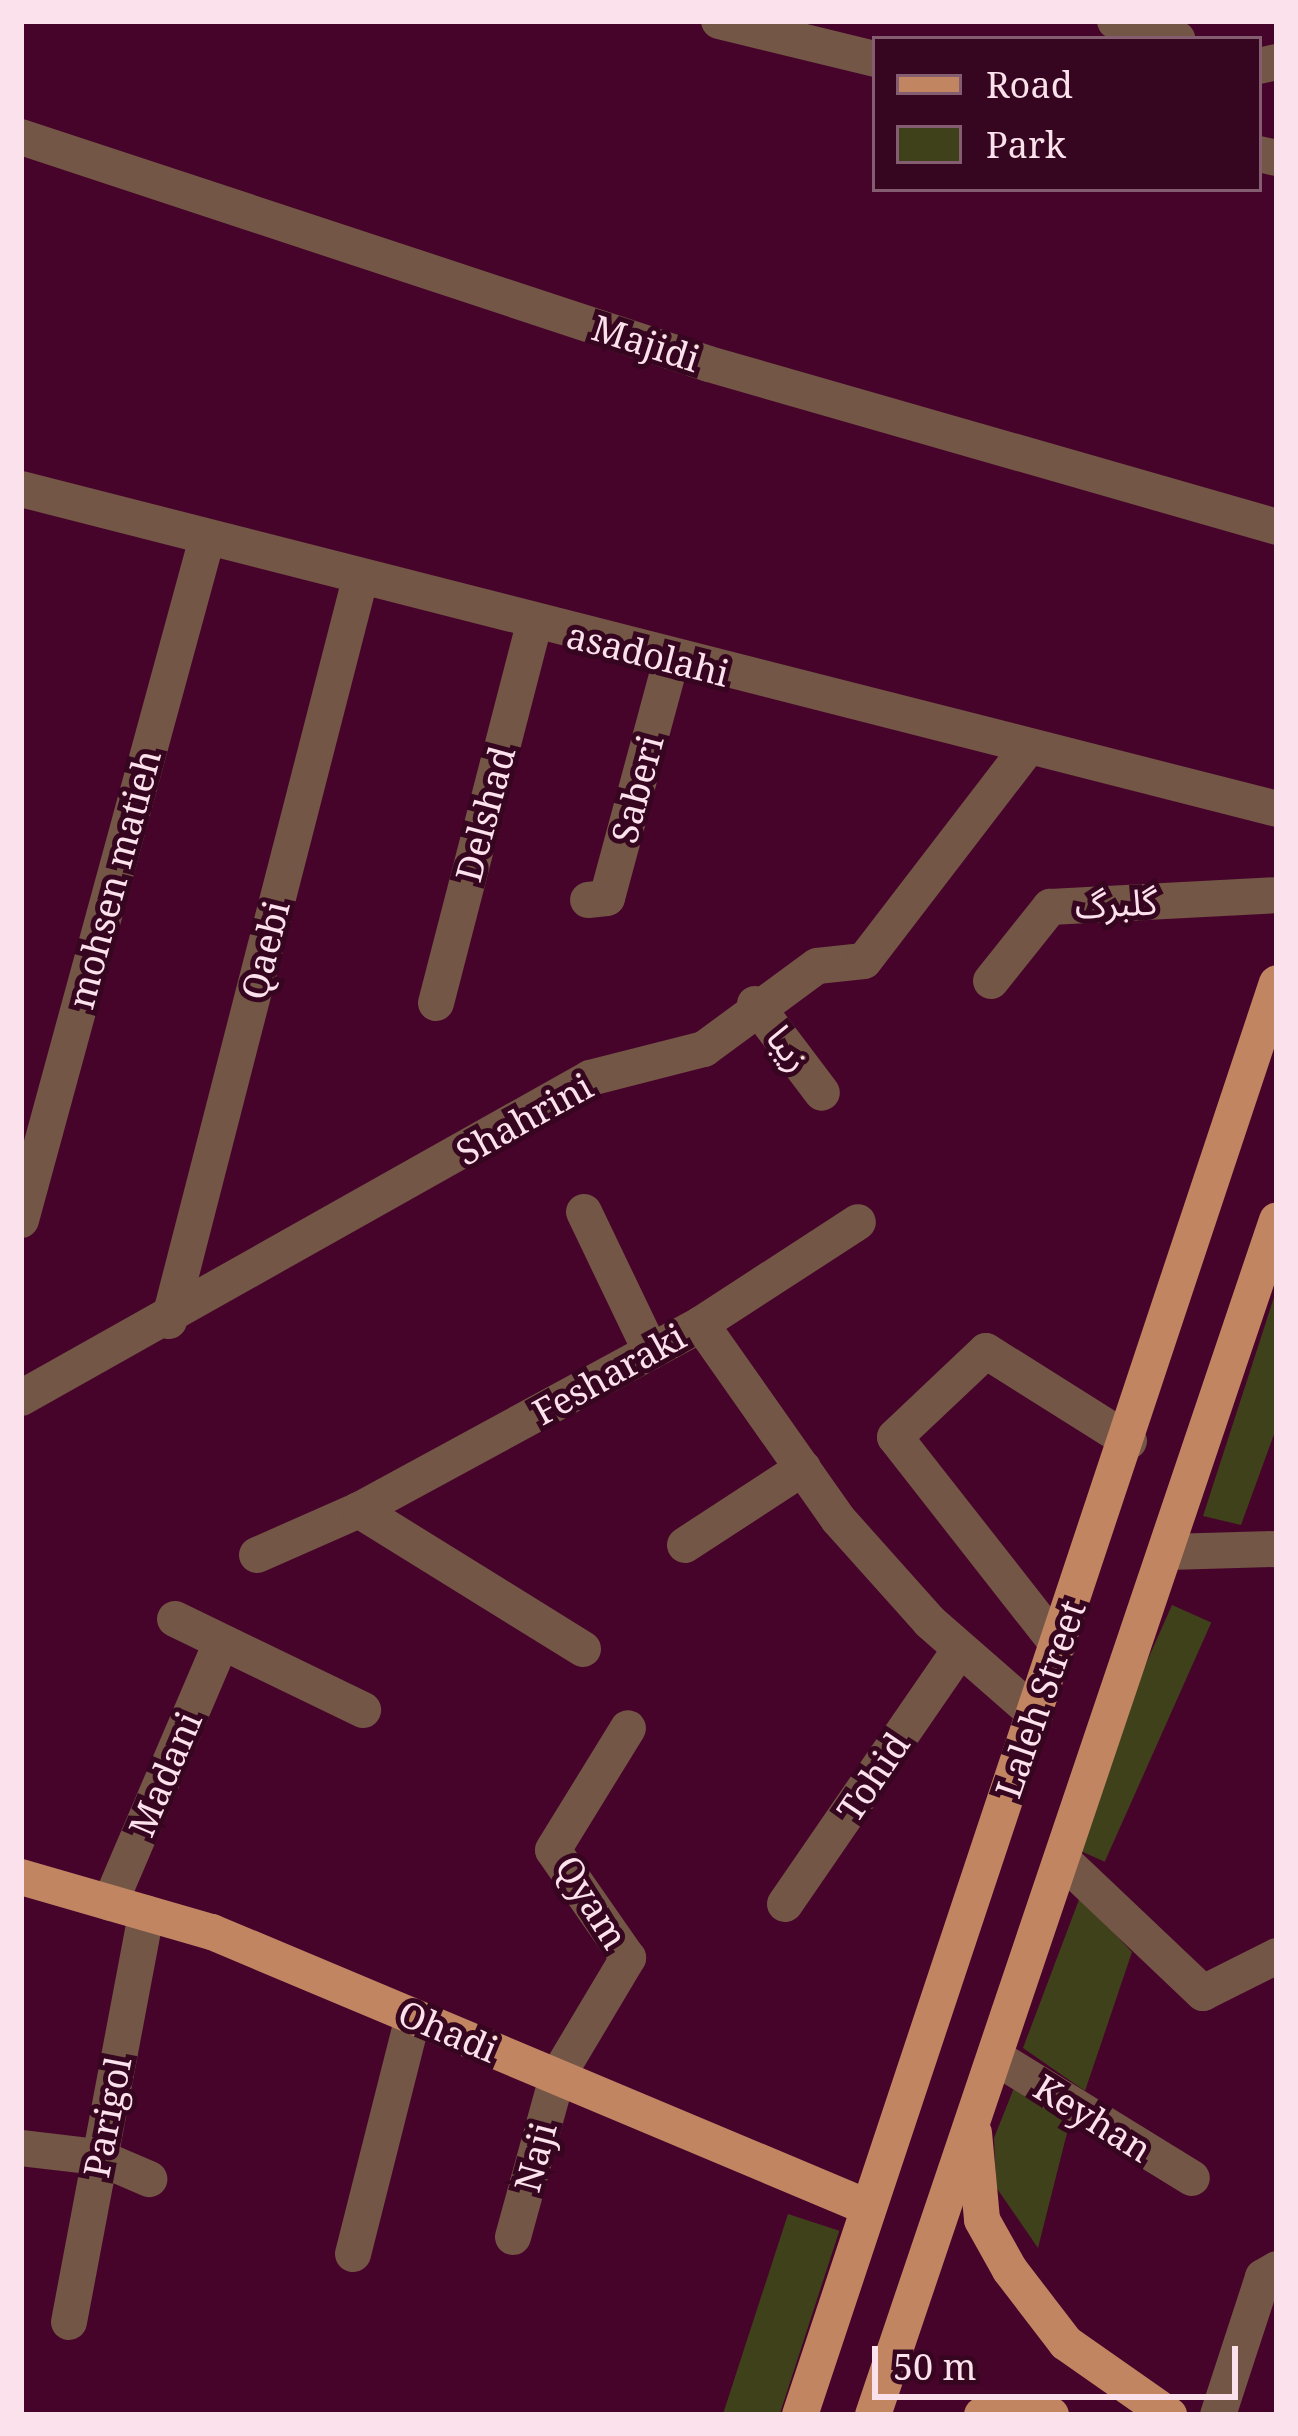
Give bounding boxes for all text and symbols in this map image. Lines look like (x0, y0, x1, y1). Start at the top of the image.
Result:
legend (872, 36, 1262, 192)
text: Road (986, 60, 1073, 109)
text: Park (986, 120, 1066, 169)
street label: Majidi (587, 305, 705, 381)
street label: asadolahi (563, 613, 733, 695)
street label: Saberi (602, 730, 672, 848)
street label: Delshad (446, 742, 524, 886)
street label: mohsen matieh (59, 745, 169, 1013)
street label: گلبرگ (1074, 879, 1158, 927)
street label: Qaebi (232, 896, 298, 1004)
street label: زیبا (758, 1017, 820, 1079)
street label: Shahrini (448, 1064, 600, 1174)
street label: Fesharaki (525, 1315, 693, 1433)
street label: Laleh Street (986, 1595, 1094, 1803)
street label: Madani (119, 1705, 211, 1843)
street label: Tohid (828, 1724, 918, 1830)
street label: Qyam (547, 1848, 637, 1956)
street label: Ohadi (392, 1991, 504, 2071)
street label: Parigol (74, 2053, 140, 2181)
street label: Keyhan (1026, 2065, 1160, 2171)
street label: Naji (505, 2118, 565, 2196)
scale bar (878, 2322, 1244, 2396)
text: 50 m (893, 2342, 977, 2391)

